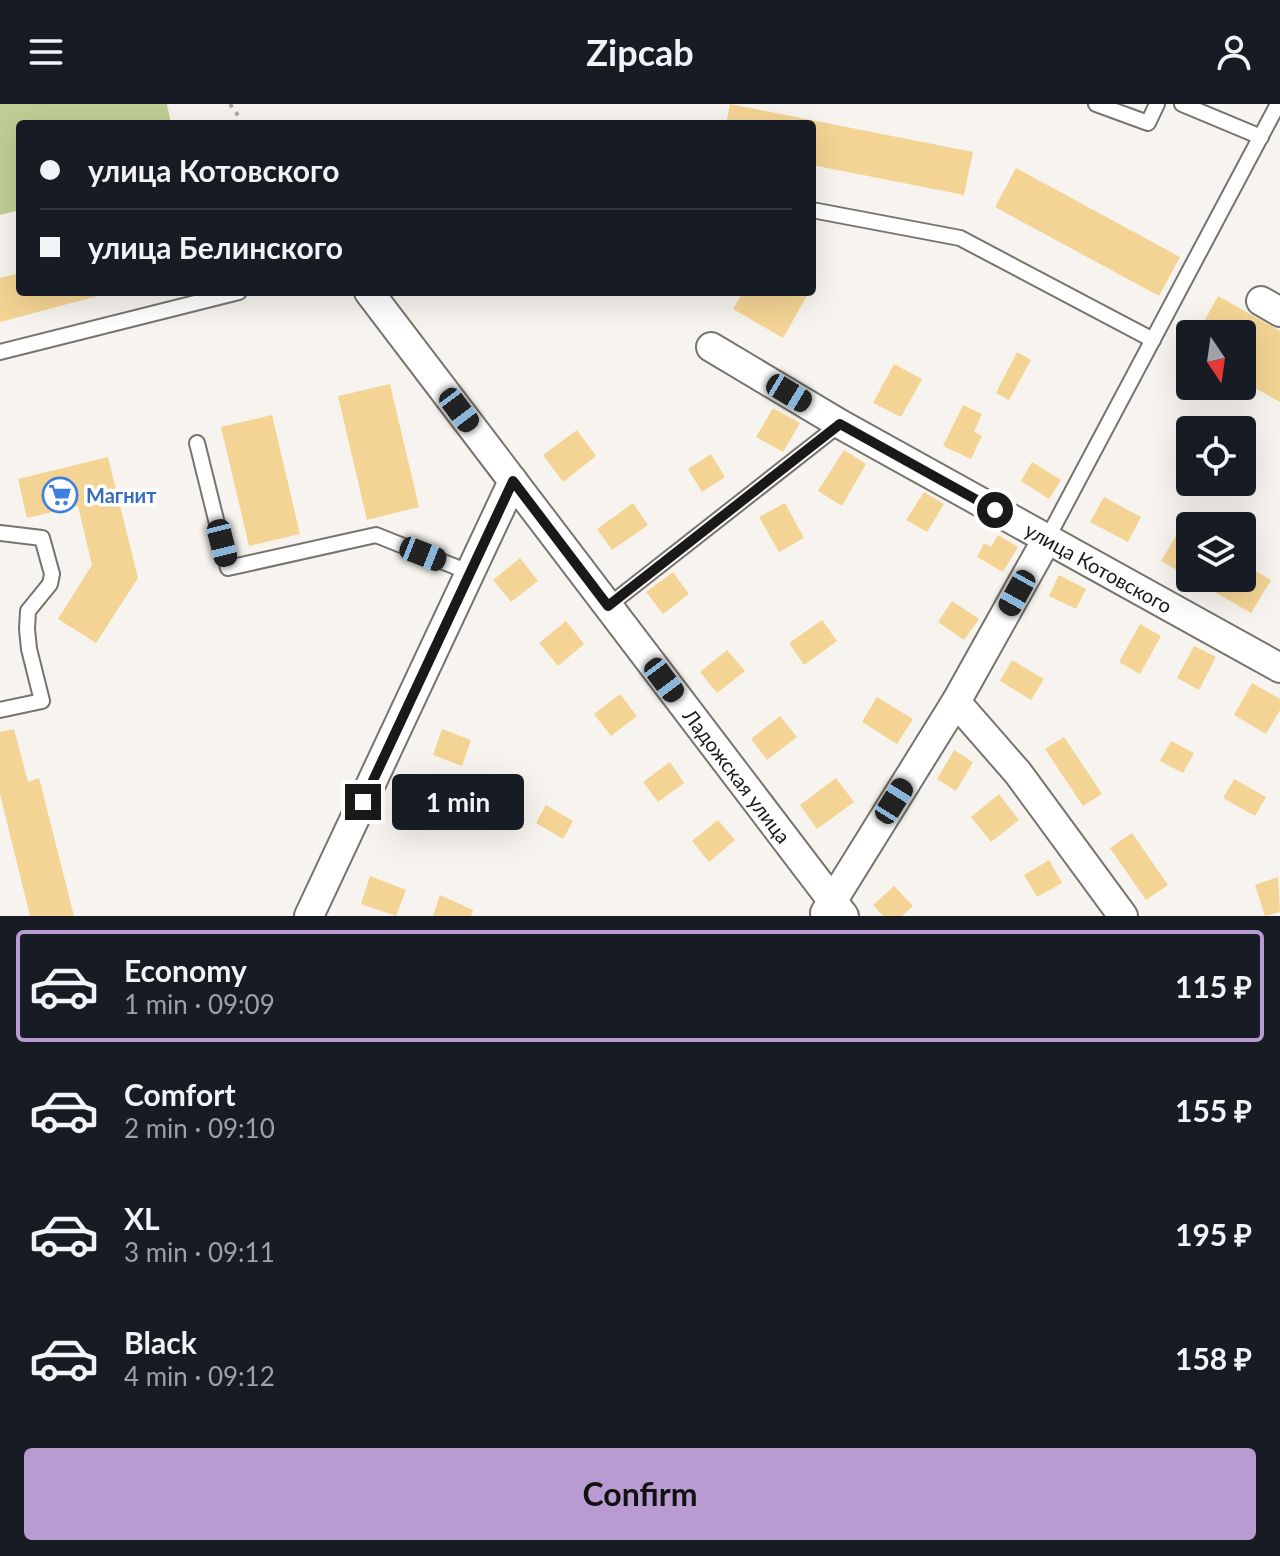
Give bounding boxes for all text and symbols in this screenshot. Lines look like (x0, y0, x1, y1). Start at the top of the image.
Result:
icon: menu (24, 30, 68, 74)
text: Zipcab (586, 30, 694, 74)
icon: person (1212, 30, 1256, 74)
text: улица Котовского (88, 152, 339, 188)
text: улица Белинского (88, 229, 343, 265)
north arrow (1176, 320, 1256, 400)
map controls (1176, 320, 1256, 592)
car (762, 370, 816, 416)
car (435, 384, 483, 436)
button: locate (1176, 416, 1256, 496)
supermarket icon: Магнит (41, 476, 79, 514)
place label: Магнит (86, 483, 157, 507)
route start (977, 492, 1013, 528)
button: layers (1176, 512, 1256, 592)
car (205, 517, 239, 569)
street label: улица Котовского (1021, 517, 1176, 618)
car (396, 534, 450, 574)
car (995, 566, 1039, 620)
car (640, 654, 688, 706)
street label: Ладожская улица (678, 703, 796, 848)
callout: 1 min (391, 774, 523, 830)
car (871, 774, 917, 828)
route end (345, 784, 381, 820)
text: 1 min (426, 786, 490, 818)
icon: car (28, 950, 100, 1022)
text: Economy (124, 952, 247, 988)
text: 115 ₽ (1175, 968, 1252, 1004)
text: 1 min · 09:09 (124, 988, 275, 1020)
icon: car (28, 1074, 100, 1146)
text: Comfort (124, 1076, 236, 1112)
text: 155 ₽ (1175, 1092, 1252, 1128)
text: 2 min · 09:10 (124, 1112, 275, 1144)
icon: car (28, 1198, 100, 1270)
text: XL (124, 1200, 160, 1236)
text: 195 ₽ (1175, 1216, 1252, 1252)
text: 3 min · 09:11 (124, 1236, 275, 1268)
icon: car (28, 1322, 100, 1394)
text: Black (124, 1324, 197, 1360)
text: 158 ₽ (1175, 1340, 1252, 1376)
text: 4 min · 09:12 (124, 1360, 275, 1392)
button: Confirm (24, 1448, 1256, 1540)

